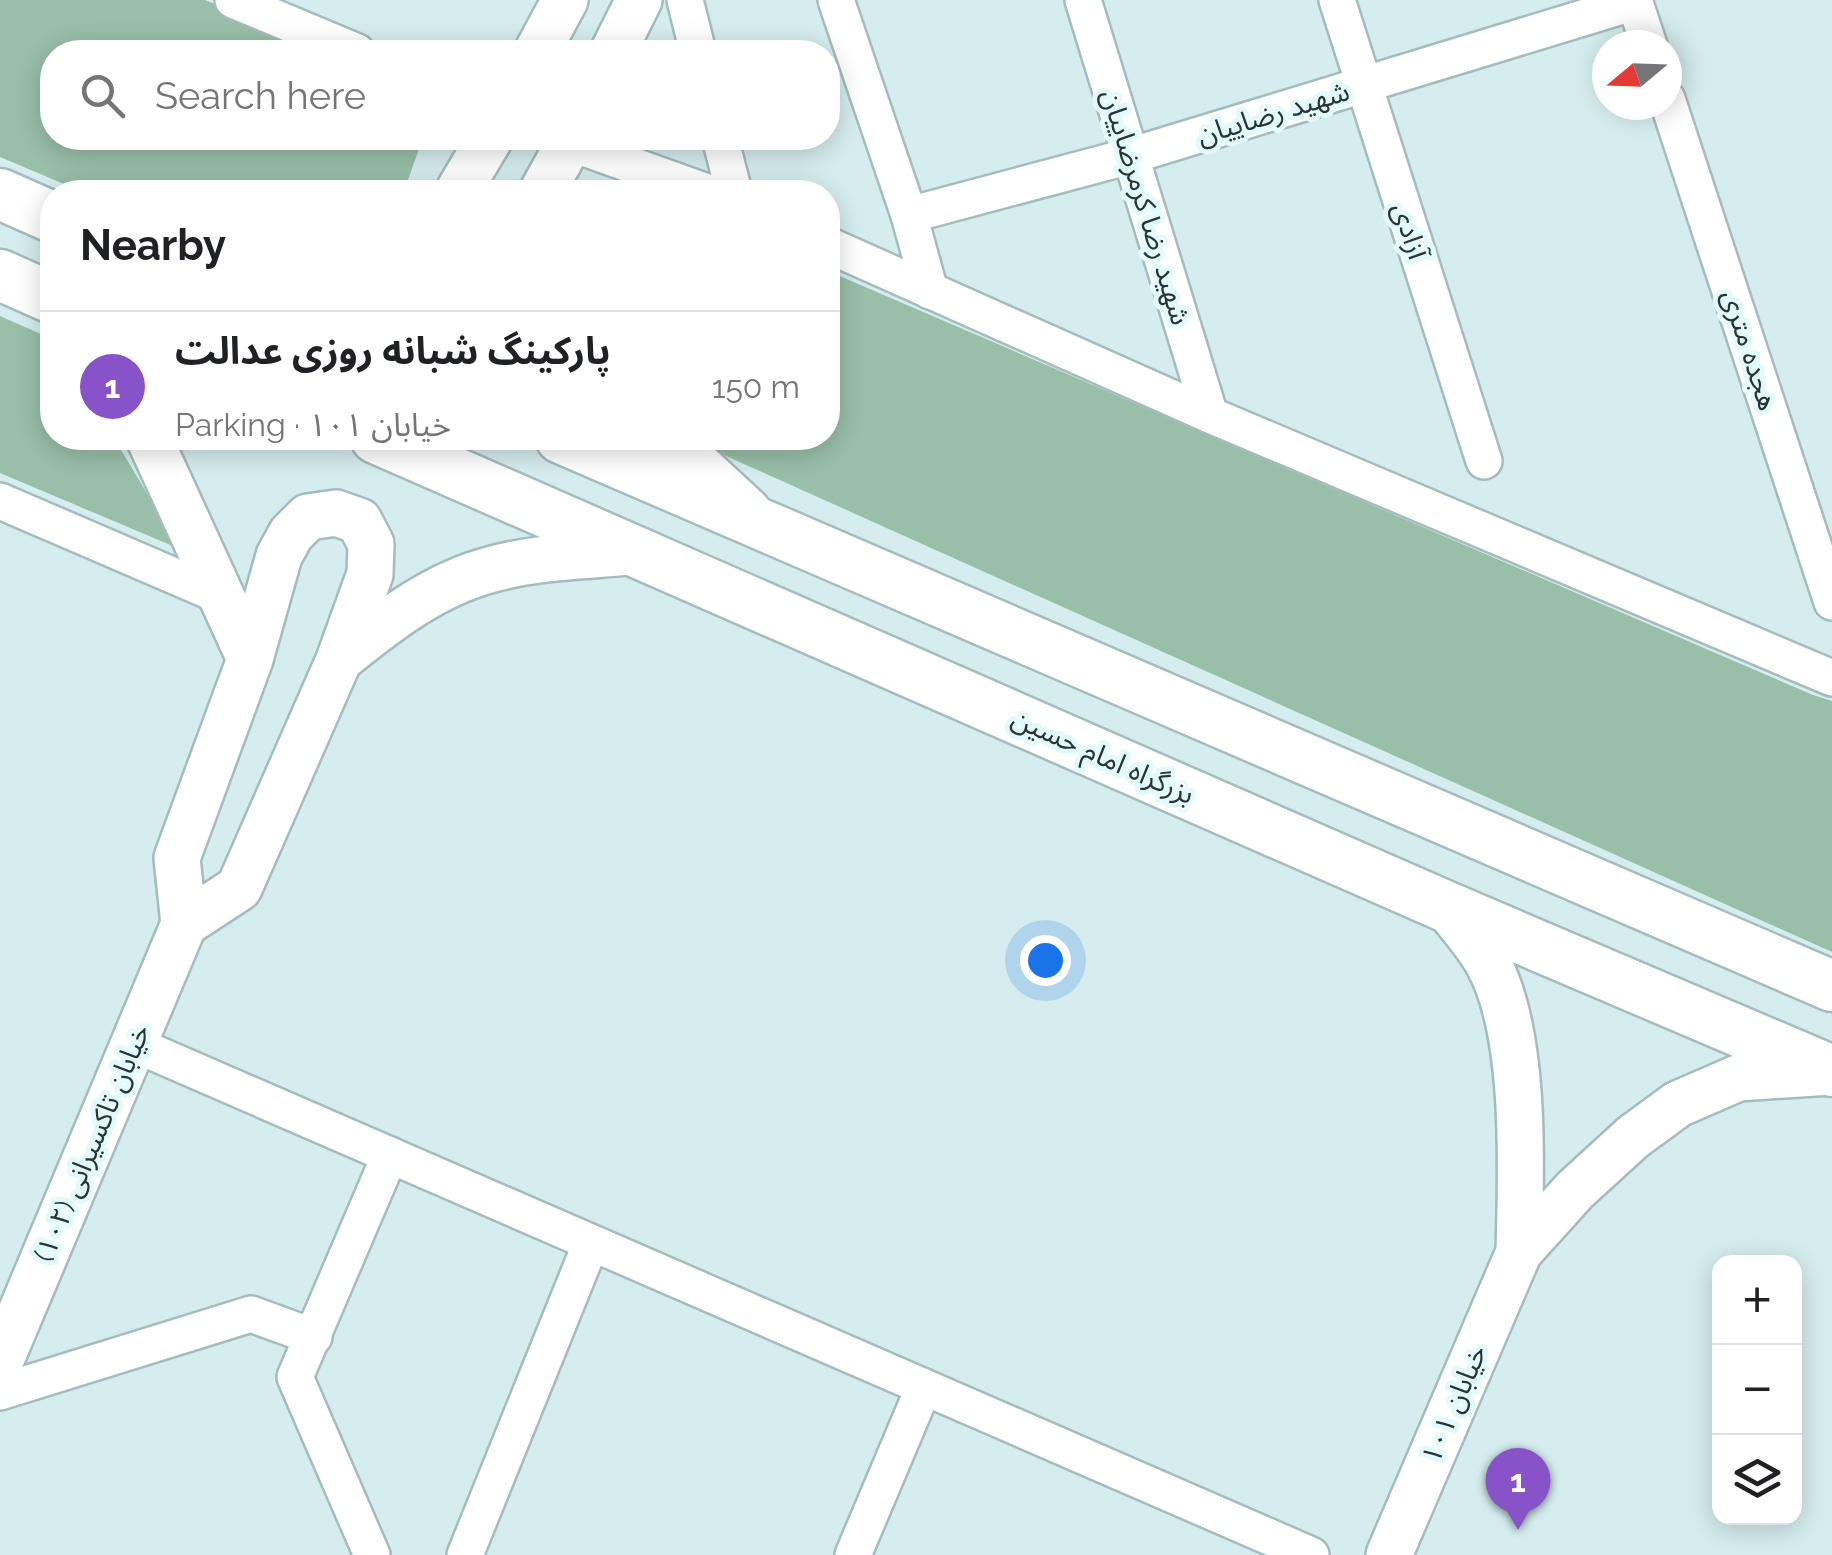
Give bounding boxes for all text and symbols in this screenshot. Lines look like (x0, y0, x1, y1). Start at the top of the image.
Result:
north arrow (1592, 30, 1682, 120)
search box (40, 40, 840, 150)
icon: search (75, 68, 130, 123)
text: Search here (155, 73, 366, 118)
street label: شهید رضاییان (1193, 74, 1353, 152)
street label: شهید رضا کرمرضاییان (1094, 85, 1198, 329)
street label: آزادی (1385, 199, 1435, 265)
text: Nearby (80, 221, 226, 270)
street label: هجده متری (1715, 286, 1785, 414)
text: پارکینگ شبانه روزی عدالت (175, 328, 611, 373)
text: 1 (105, 368, 120, 405)
text: 150 m (712, 368, 800, 405)
text: Parking · خیابان ۱۰۱ (175, 406, 451, 443)
street label: بزرگراه امام حسین (1005, 701, 1199, 815)
your location (1020, 935, 1071, 986)
street label: خیابان تاکسیرانی (۱۰۲) (27, 1019, 157, 1267)
map controls (1712, 1255, 1802, 1525)
button: + (1712, 1255, 1802, 1345)
street label: خیابان ۱۰۱ (1414, 1340, 1494, 1468)
button: − (1712, 1345, 1802, 1435)
button: layers (1712, 1435, 1802, 1525)
pin: 1 (1486, 1448, 1550, 1530)

